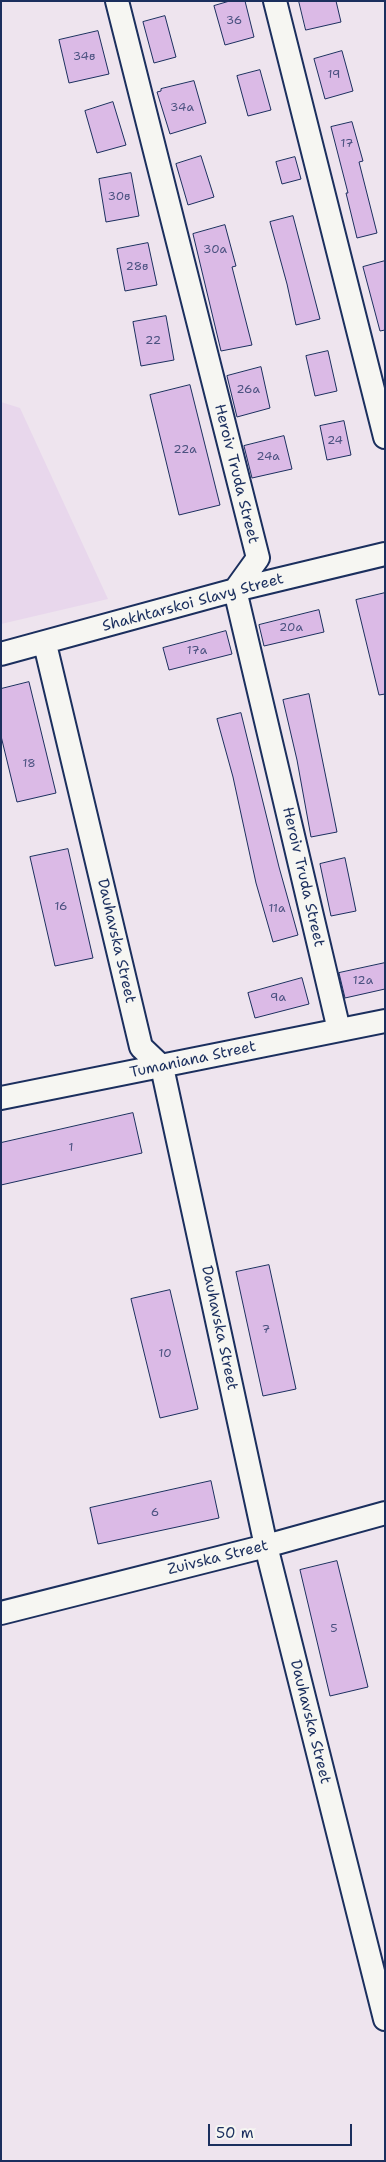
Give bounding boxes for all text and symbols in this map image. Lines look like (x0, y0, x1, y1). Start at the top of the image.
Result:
house number: 36 (226, 14, 242, 28)
house number: 34в (73, 50, 95, 64)
house number: 19 (328, 68, 340, 82)
house number: 34а (170, 101, 194, 115)
house number: 17 (341, 137, 353, 151)
house number: 30в (108, 190, 130, 204)
house number: 30а (203, 243, 227, 257)
house number: 28в (126, 260, 148, 274)
house number: 22 (145, 334, 161, 348)
house number: 26а (236, 383, 260, 397)
street label: Heroiv Truda Street (210, 402, 262, 546)
house number: 24 (327, 434, 343, 448)
house number: 22а (173, 443, 197, 457)
house number: 24а (256, 450, 280, 464)
street label: Shakhtarskoi Slavy Street (100, 570, 286, 636)
house number: 20а (279, 621, 303, 635)
house number: 17а (187, 644, 207, 658)
house number: 18 (22, 757, 36, 771)
street label: Heroiv Truda Street (278, 805, 328, 949)
street label: Dauhavska Street (93, 877, 139, 1005)
house number: 16 (54, 900, 68, 914)
house number: 11а (268, 902, 286, 916)
house number: 12а (353, 974, 373, 988)
house number: 9а (270, 991, 286, 1005)
street label: Tumaniana Street (128, 1038, 258, 1082)
house number: 1 (68, 1141, 74, 1155)
street label: Dauhavska Street (197, 1264, 241, 1392)
house number: 7 (262, 1323, 270, 1337)
house number: 10 (158, 1347, 172, 1361)
house number: 6 (151, 1506, 159, 1520)
street label: Zuivska Street (166, 1537, 270, 1579)
house number: 5 (330, 1622, 338, 1636)
street label: Dauhavska Street (286, 1658, 334, 1786)
scale bar (211, 2114, 355, 2146)
text: 50 m (216, 2123, 254, 2143)

